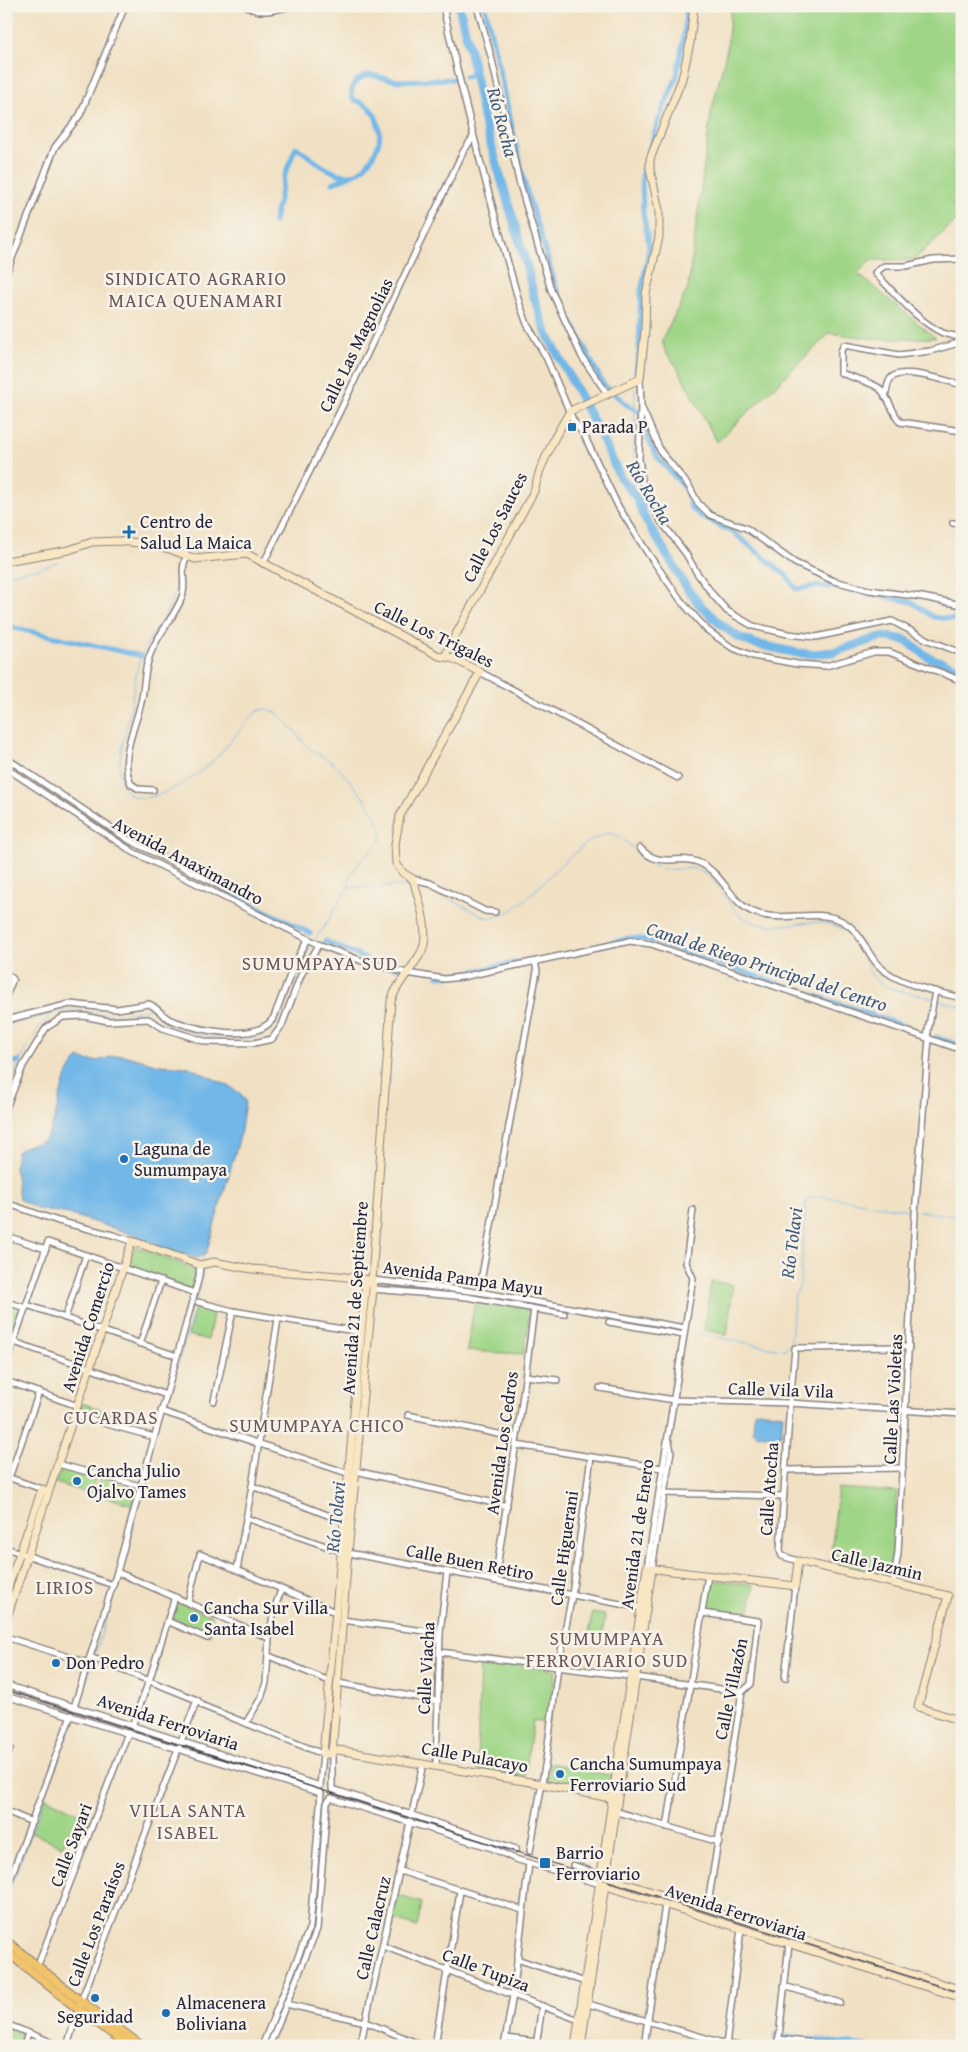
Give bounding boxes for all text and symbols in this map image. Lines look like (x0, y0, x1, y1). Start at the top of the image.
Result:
water label: Río Rocha (480, 83, 526, 160)
district label: SINDICATO AGRARIO MAICA QUENAMARI (105, 264, 287, 314)
street label: Calle Las Magnolias (311, 273, 400, 417)
place label: Parada P (582, 413, 648, 440)
marker: Parada P (566, 421, 578, 433)
water label: Río Rocha (619, 453, 680, 530)
street label: Calle Los Sauces (455, 467, 534, 587)
place label: Centro de Salud La Maica (140, 508, 252, 556)
marker: Centro de Salud La Maica (122, 525, 136, 539)
street label: Calle Los Trigales (370, 593, 499, 674)
street label: Avenida Anaximandro (108, 809, 268, 912)
water label: Canal de Riego Principal del Centro (643, 914, 891, 1018)
district label: SUMUMPAYA SUD (242, 949, 398, 977)
place label: Laguna de Sumumpaya (134, 1135, 228, 1183)
marker: Laguna de Sumumpaya (118, 1153, 130, 1165)
street label: Avenida 21 de Septiembre (334, 1200, 375, 1396)
water label: Río Tolavi (773, 1206, 809, 1281)
street label: Avenida Pampa Mayu (381, 1253, 545, 1302)
street label: Avenida Comercio (54, 1258, 121, 1396)
street label: Calle Las Violetas (876, 1333, 909, 1465)
street label: Avenida Los Cedros (478, 1369, 525, 1516)
street label: Calle Vila Vila (728, 1374, 835, 1405)
district label: CUCARDAS (64, 1403, 158, 1431)
district label: SUMUMPAYA CHICO (229, 1411, 405, 1439)
street label: Calle Atocha (752, 1441, 785, 1537)
place label: Cancha Julio Ojalvo Tames (87, 1457, 186, 1505)
street label: Avenida 21 de Enero (613, 1457, 660, 1611)
marker: Cancha Julio Ojalvo Tames (71, 1475, 83, 1487)
water label: Río Tolavi (318, 1480, 352, 1555)
street label: Calle Higuerani (542, 1489, 585, 1607)
street label: Calle Buen Retiro (404, 1536, 536, 1587)
street label: Calle Jazmin (829, 1540, 925, 1587)
district label: LIRIOS (36, 1573, 94, 1601)
place label: Cancha Sur Villa Santa Isabel (204, 1594, 329, 1642)
marker: Cancha Sur Villa Santa Isabel (188, 1612, 200, 1624)
street label: Calle Viacha (410, 1621, 441, 1715)
district label: SUMUMPAYA FERROVIARIO SUD (526, 1624, 688, 1674)
street label: Calle Villazón (707, 1636, 754, 1742)
place label: Don Pedro (66, 1649, 144, 1676)
marker: Don Pedro (50, 1657, 62, 1669)
street label: Avenida Ferroviaria (94, 1686, 243, 1757)
street label: Calle Pulacayo (420, 1734, 531, 1779)
place label: Cancha Sumumpaya Ferroviario Sud (570, 1750, 722, 1798)
marker: Cancha Sumumpaya Ferroviario Sud (554, 1768, 566, 1780)
district label: VILLA SANTA ISABEL (129, 1796, 247, 1846)
street label: Calle Sayari (42, 1799, 99, 1891)
place label: Barrio Ferroviario (556, 1839, 640, 1887)
marker: Barrio Ferroviario (538, 1856, 552, 1870)
street label: Calle Los Paraísos (59, 1857, 132, 1990)
street label: Calle Calacruz (347, 1873, 398, 1982)
street label: Avenida Ferroviaria (662, 1876, 811, 1947)
street label: Calle Tupiza (438, 1940, 534, 1999)
place label: Almacenera Boliviana (176, 1989, 266, 2037)
marker: Seguridad (89, 1992, 101, 2004)
place label: Seguridad (57, 2003, 133, 2030)
marker: Almacenera Boliviana (160, 2007, 172, 2019)

